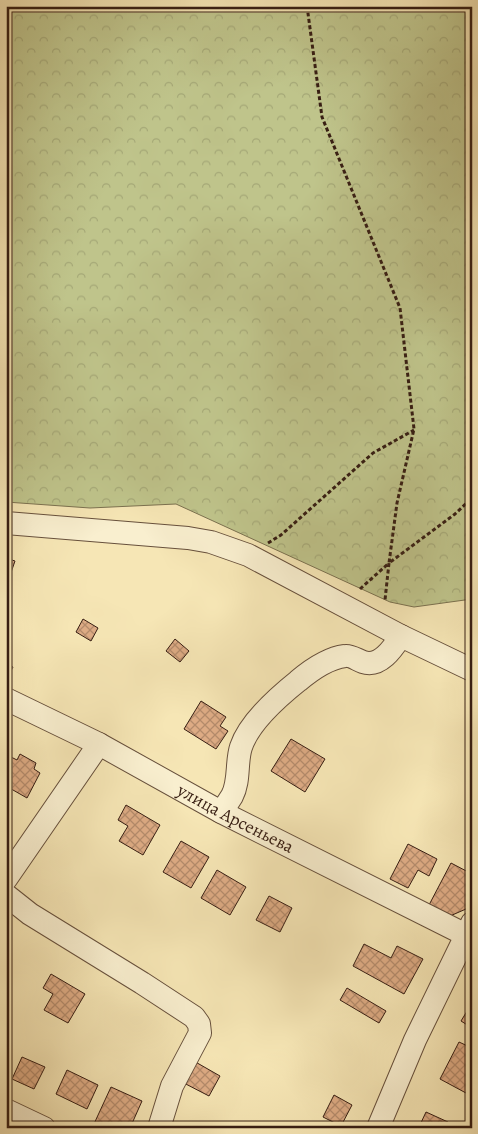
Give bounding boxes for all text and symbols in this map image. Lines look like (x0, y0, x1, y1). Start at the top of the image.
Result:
street label: улица Арсеньева (172, 778, 299, 859)

